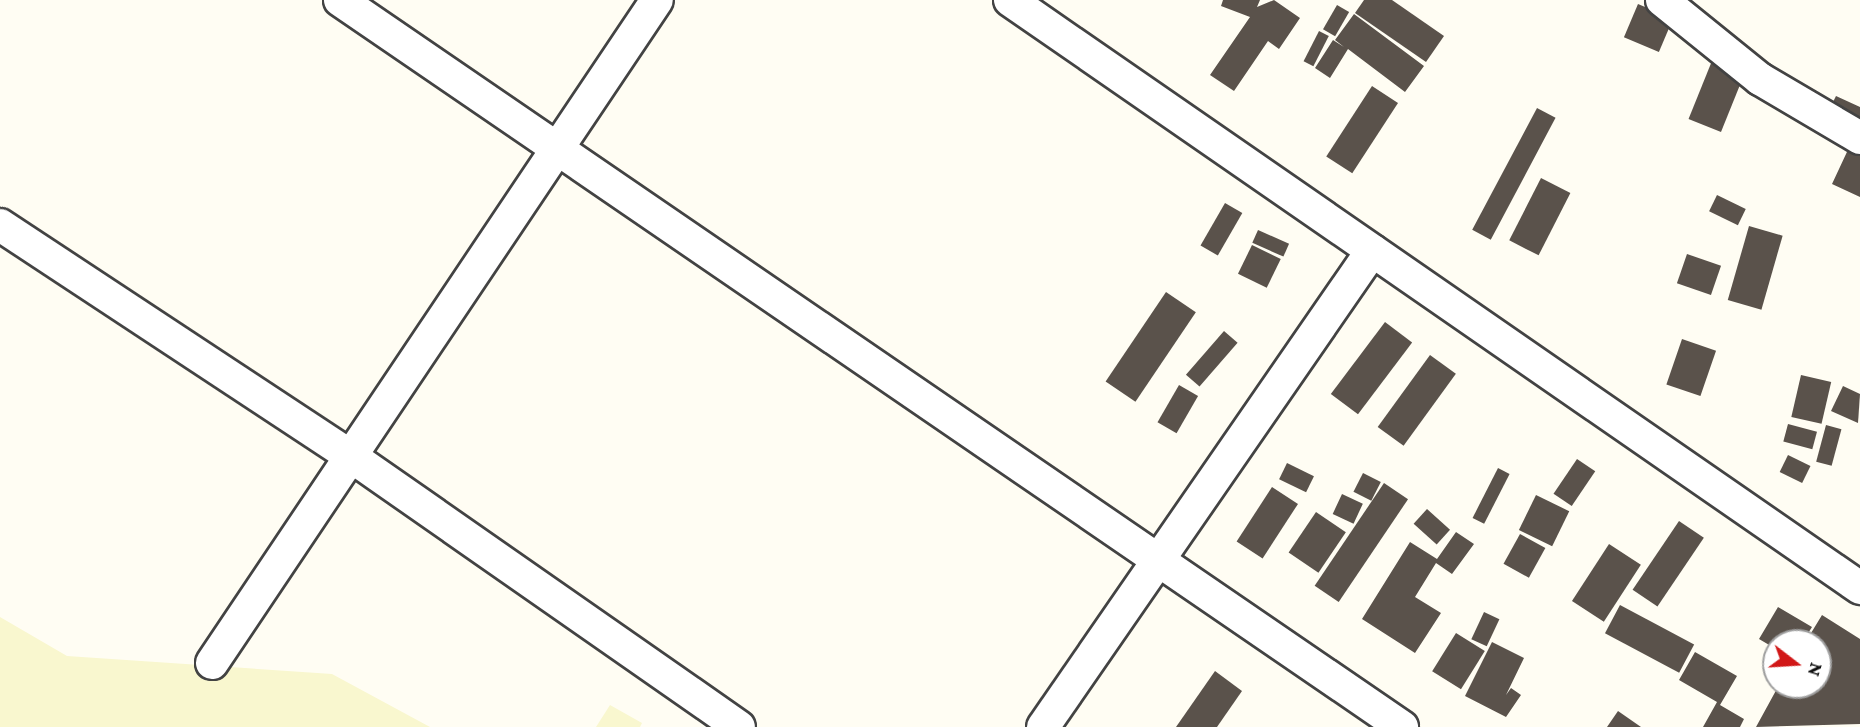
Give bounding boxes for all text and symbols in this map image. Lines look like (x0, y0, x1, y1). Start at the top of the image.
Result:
north arrow (1762, 629, 1832, 699)
text: N (1804, 660, 1828, 679)

